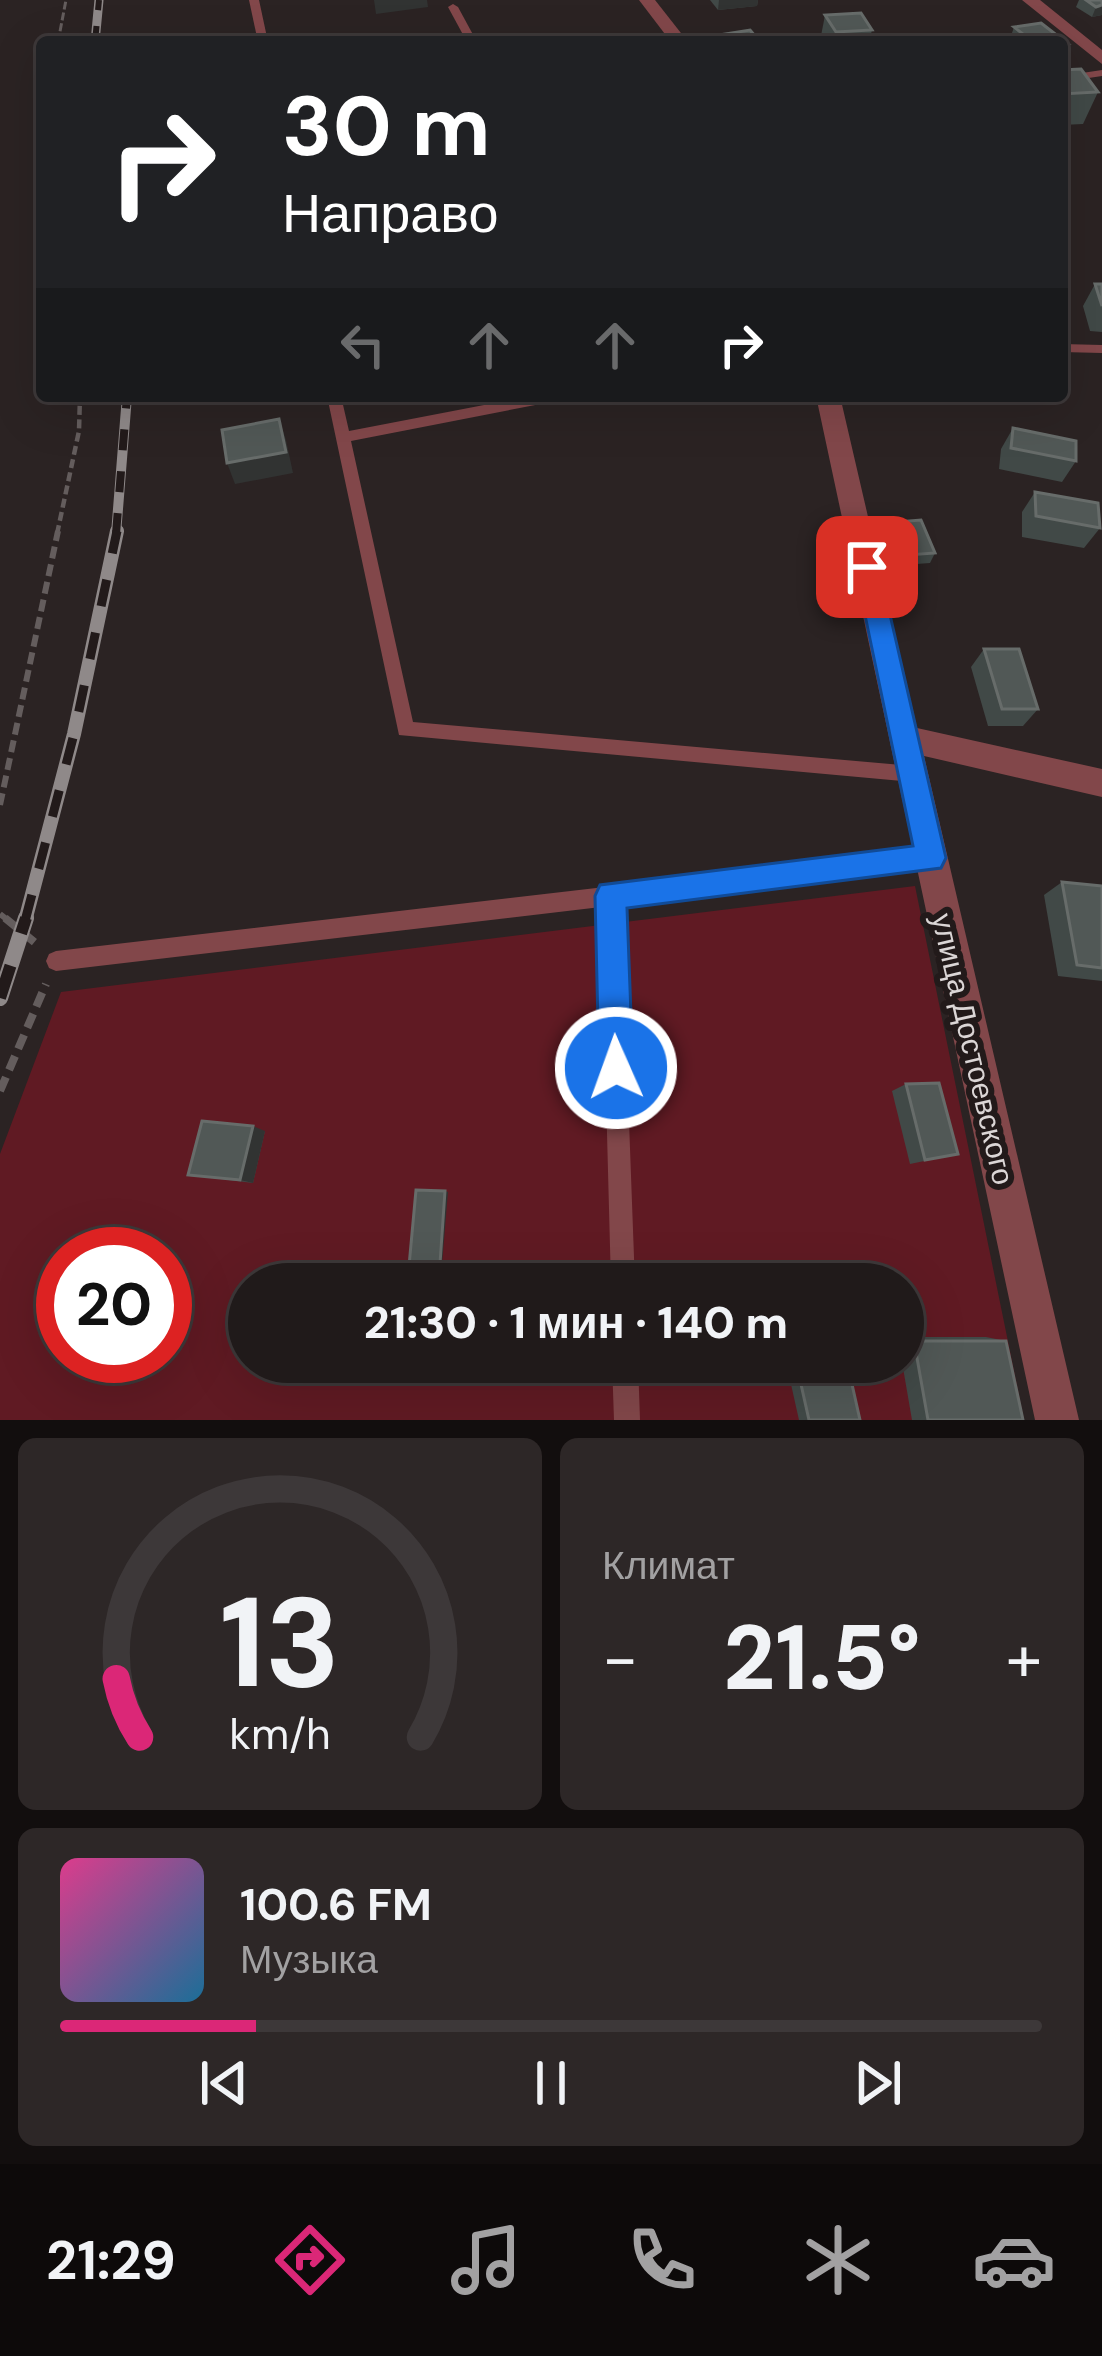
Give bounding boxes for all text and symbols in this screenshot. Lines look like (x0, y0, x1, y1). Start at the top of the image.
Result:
text: 30 m (282, 72, 491, 181)
icon: right (84, 84, 240, 240)
text: Направо (282, 178, 498, 249)
icon: left (330, 312, 396, 378)
icon: ahead (456, 312, 522, 378)
icon: ahead (582, 312, 648, 378)
icon: right (708, 312, 774, 378)
pin (816, 516, 918, 618)
icon: arrive (834, 534, 900, 600)
street label: улица Достоевского (923, 910, 1023, 1188)
position arrow (553, 1005, 679, 1131)
speed limit sign: 20 (36, 1227, 192, 1383)
text: 21:30 · 1 мин · 140 m (364, 1293, 788, 1352)
text: Климат (602, 1540, 735, 1591)
text: 13 (220, 1562, 340, 1725)
text: 21.5° (723, 1600, 921, 1717)
text: − (602, 1616, 638, 1701)
text: + (1006, 1616, 1042, 1701)
text: km/h (229, 1706, 331, 1762)
text: 100.6 FM (240, 1875, 432, 1934)
text: Музыка (240, 1934, 378, 1985)
icon: previous (191, 2050, 257, 2116)
icon: pause (518, 2050, 584, 2116)
icon: next (845, 2050, 911, 2116)
icon: directions (268, 2218, 352, 2302)
icon: music (444, 2218, 528, 2302)
icon: phone (620, 2218, 704, 2302)
icon: climate (796, 2218, 880, 2302)
icon: car (972, 2218, 1056, 2302)
text: 21:29 (46, 2225, 176, 2296)

